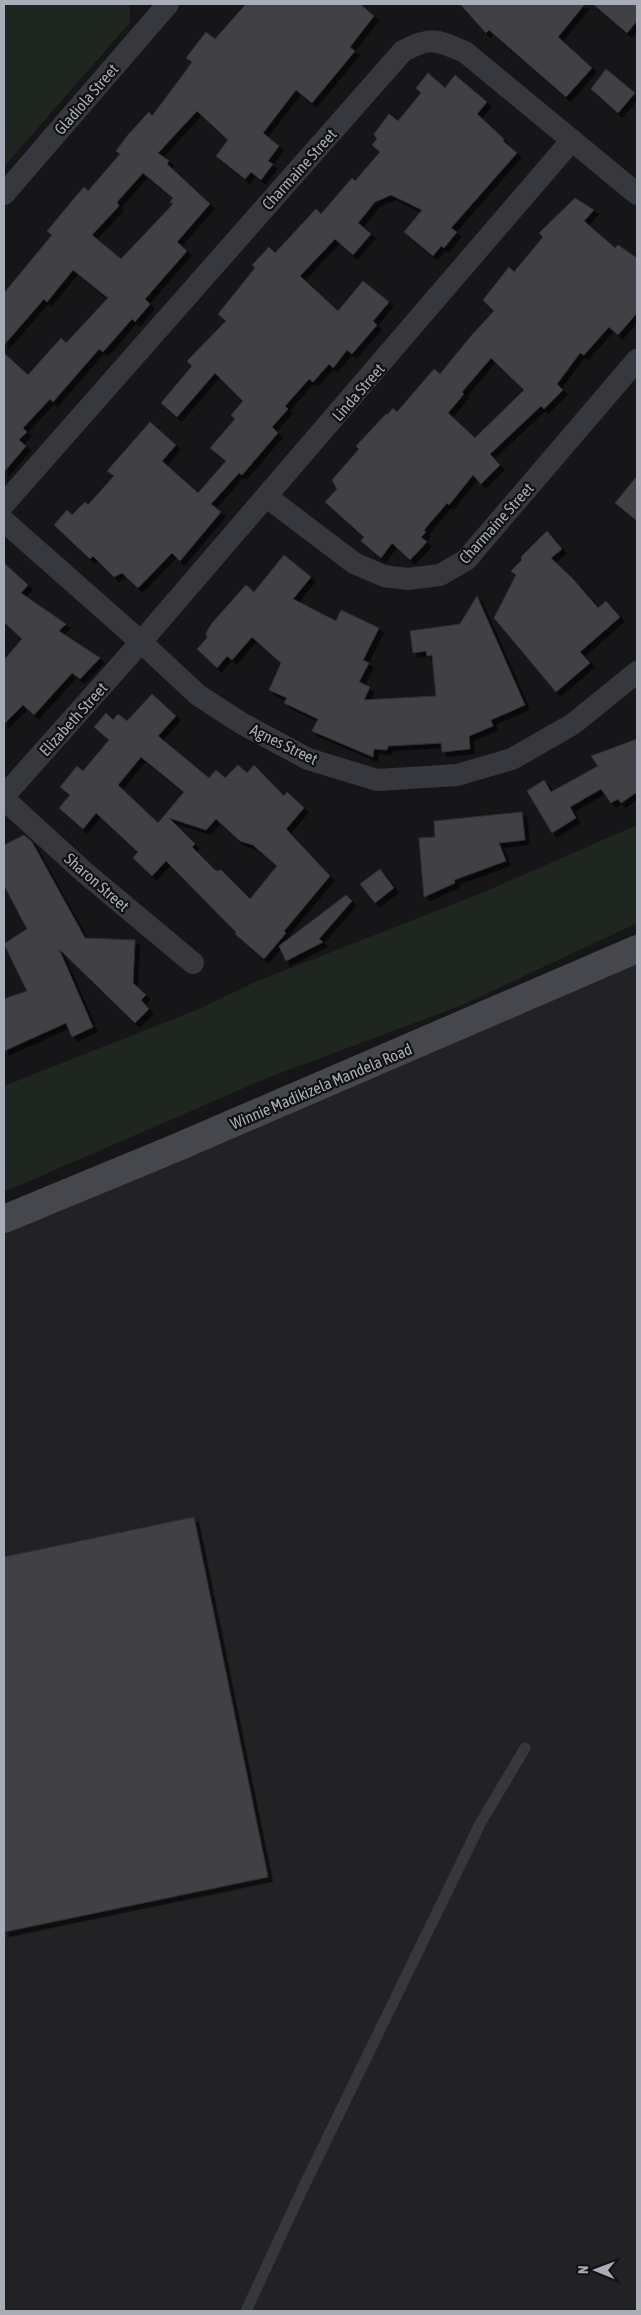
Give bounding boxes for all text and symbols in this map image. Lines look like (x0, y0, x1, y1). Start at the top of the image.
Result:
street label: Gladiola Street (50, 60, 122, 138)
street label: Charmaine Street (258, 125, 340, 213)
street label: Linda Street (328, 359, 388, 424)
street label: Charmaine Street (455, 479, 537, 567)
street label: Elizabeth Street (35, 678, 111, 759)
street label: Agnes Street (247, 720, 321, 769)
street label: Sharon Street (61, 849, 133, 915)
street label: Winnie Madikizela Mandela Road (227, 1040, 415, 1132)
north arrow (571, 2245, 621, 2295)
text: N (575, 2266, 591, 2274)

